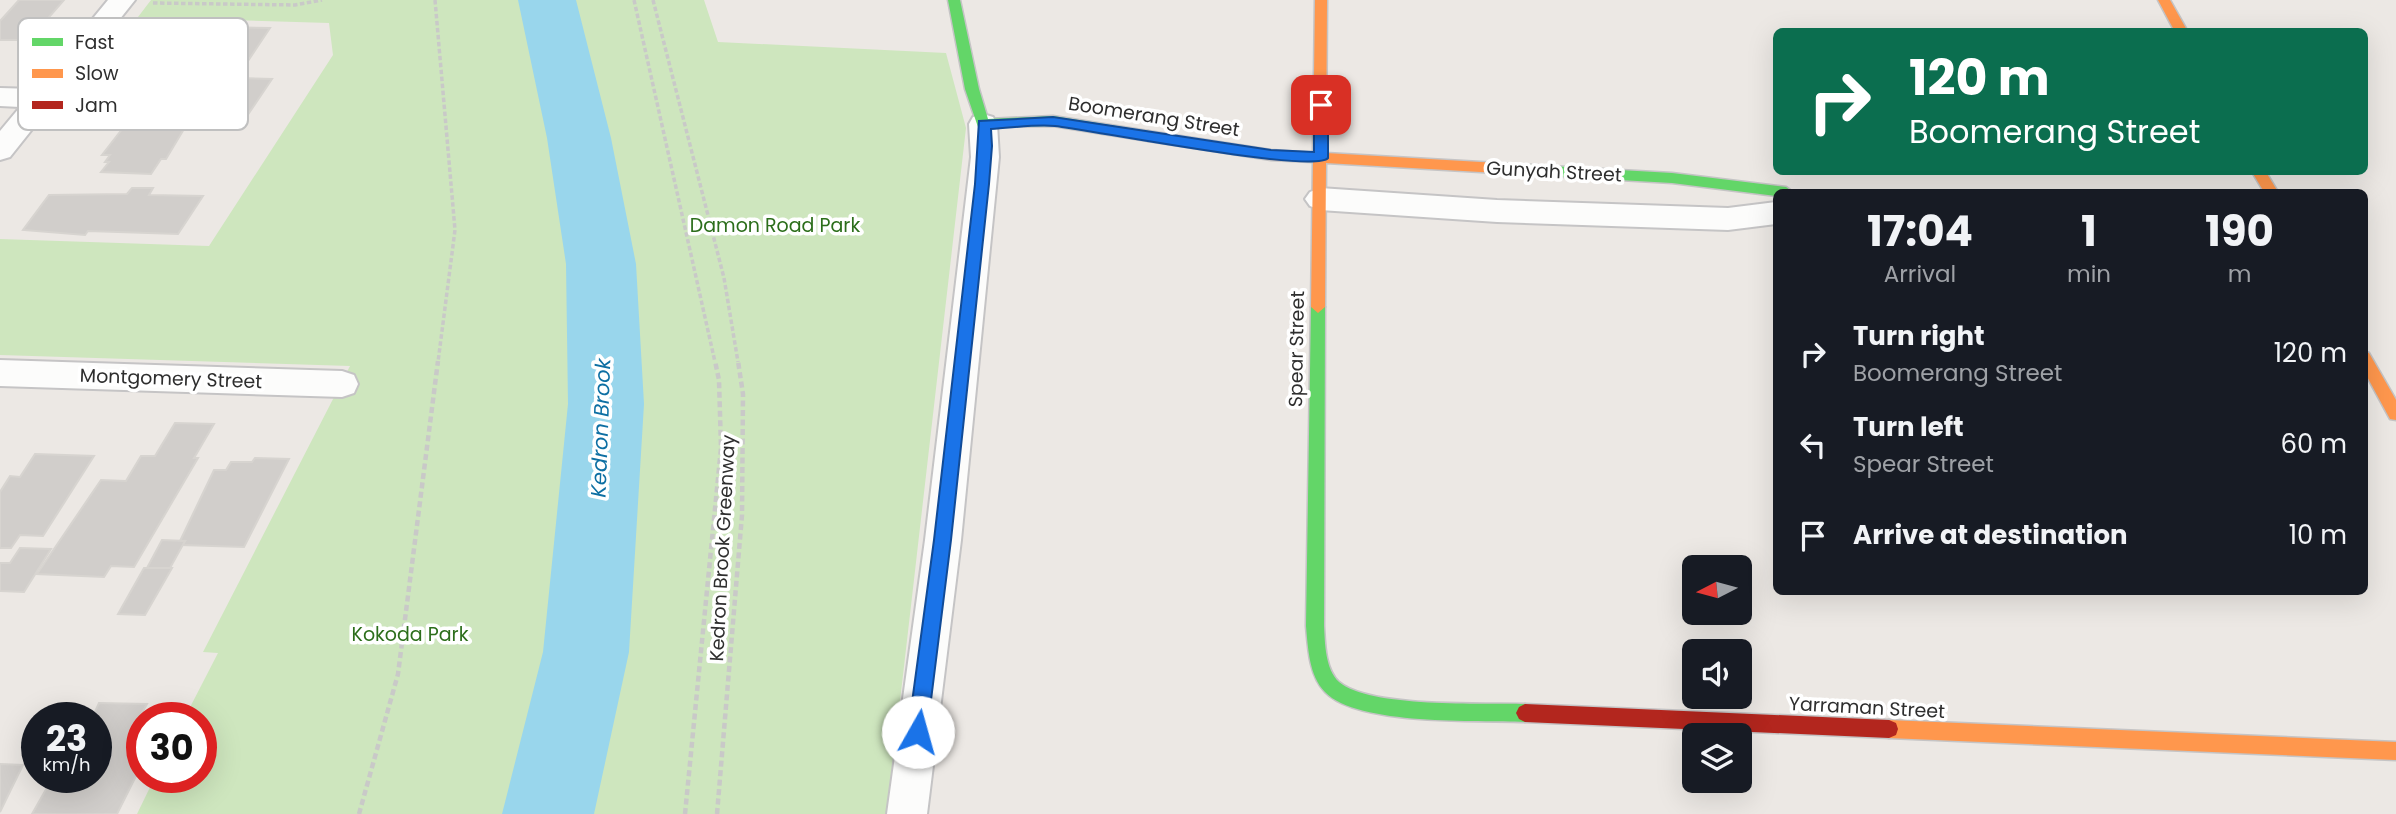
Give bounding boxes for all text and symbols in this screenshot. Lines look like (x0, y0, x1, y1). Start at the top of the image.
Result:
legend (18, 18, 248, 130)
text: Fast (75, 29, 114, 56)
text: 120 m (1909, 44, 2050, 112)
icon: right (1794, 56, 1885, 147)
text: Slow (75, 60, 119, 87)
pin (1291, 75, 1351, 135)
icon: arrive (1302, 86, 1340, 124)
street label: Boomerang Street (1066, 90, 1242, 143)
text: Jam (75, 92, 117, 119)
text: Boomerang Street (1909, 109, 2200, 154)
street label: Gunyah Street (1486, 154, 1622, 189)
text: 17:04 (1867, 202, 1973, 261)
text: 1 (2081, 202, 2097, 261)
text: 190 (2205, 202, 2274, 261)
park label: Damon Road Park (690, 212, 860, 239)
text: Arrival (1884, 258, 1956, 290)
text: min (2067, 258, 2111, 290)
text: m (2228, 258, 2251, 290)
street label: Spear Street (1282, 290, 1311, 407)
text: Turn right (1853, 318, 1985, 354)
icon: right (1794, 335, 1832, 373)
text: 120 m (2274, 335, 2347, 371)
water label: Kedron Brook (584, 357, 617, 498)
text: Boomerang Street (1853, 357, 2062, 389)
street label: Montgomery Street (79, 362, 263, 395)
text: Turn left (1853, 409, 1964, 445)
icon: left (1794, 426, 1832, 464)
text: 60 m (2280, 426, 2347, 462)
street label: Kedron Brook Greenway (703, 434, 742, 662)
text: Spear Street (1853, 448, 1994, 480)
icon: arrive (1794, 517, 1832, 555)
text: Arrive at destination (1853, 517, 2128, 553)
text: 10 m (2289, 517, 2347, 553)
north arrow (1682, 555, 1752, 625)
map controls (1682, 555, 1752, 793)
park label: Kokoda Park (352, 621, 469, 648)
button: sound (1682, 639, 1752, 709)
street label: Yarraman Street (1788, 690, 1946, 725)
position arrow (881, 695, 955, 769)
speed limit sign: 30 (126, 702, 217, 793)
text: 23 (46, 714, 87, 763)
button: layers (1682, 723, 1752, 793)
text: km/h (43, 752, 90, 777)

